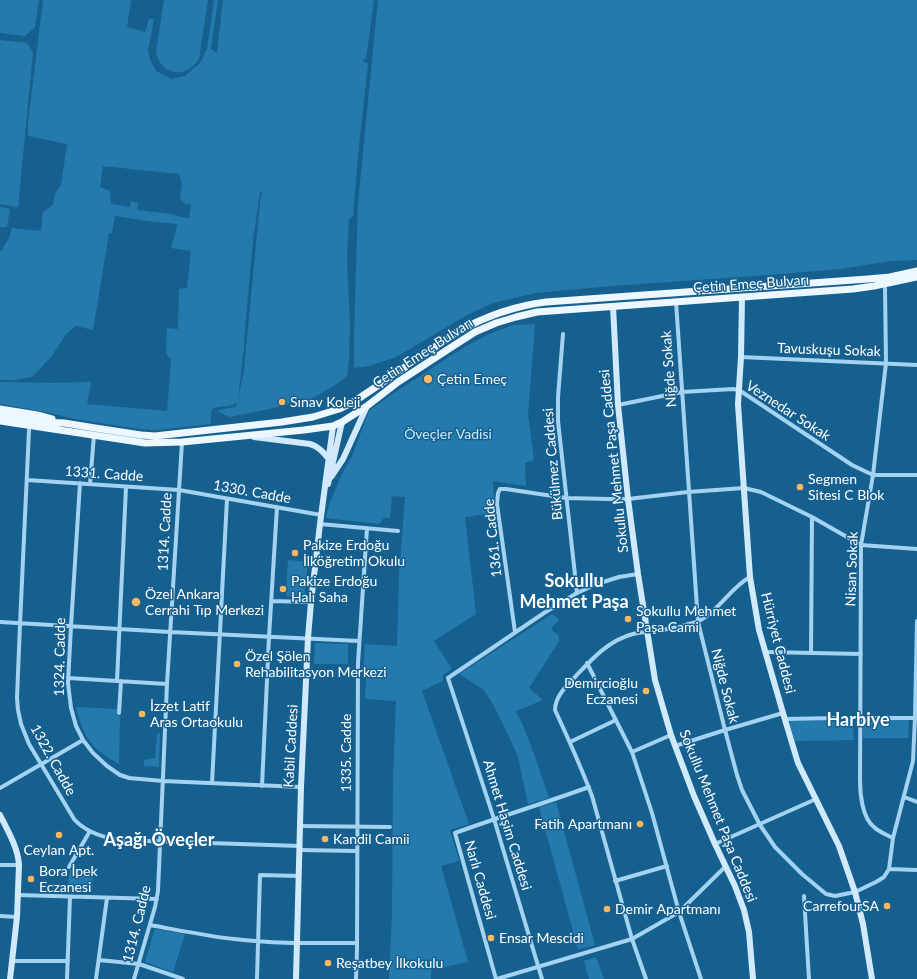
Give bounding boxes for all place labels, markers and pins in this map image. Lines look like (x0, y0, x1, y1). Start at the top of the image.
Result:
place label: Çetin Emeç (437, 371, 507, 387)
marker: Çetin Emeç (422, 373, 434, 385)
place label: Sınav Koleji (290, 394, 360, 410)
marker: Sınav Koleji (277, 397, 287, 407)
place label: Segmen Sitesi C Blok (808, 471, 884, 504)
marker: Segmen Sitesi C Blok (795, 482, 805, 492)
place label: Pakize Erdoğu İlköğretim Okulu (303, 537, 405, 570)
marker: Pakize Erdoğu İlköğretim Okulu (290, 548, 300, 558)
place label: Pakize Erdoğu Halı Saha (291, 573, 377, 606)
marker: Pakize Erdoğu Halı Saha (278, 584, 288, 594)
place label: Özel Ankara Cerrahi Tıp Merkezi (145, 586, 264, 618)
marker: Özel Ankara Cerrahi Tıp Merkezi (130, 596, 142, 608)
place label: Sokullu Mehmet Paşa Cami (636, 603, 736, 636)
marker: Sokullu Mehmet Paşa Cami (623, 614, 633, 624)
place label: Özel Şölen Rehabilitasyon Merkezi (245, 648, 387, 680)
marker: Özel Şölen Rehabilitasyon Merkezi (232, 659, 242, 669)
place label: Demircioğlu Eczanesi (564, 675, 638, 708)
marker: Demircioğlu Eczanesi (641, 686, 651, 696)
place label: İzzet Latif Aras Ortaokulu (150, 698, 243, 730)
marker: İzzet Latif Aras Ortaokulu (137, 709, 147, 719)
place label: Fatih Apartmanı (534, 816, 632, 832)
marker: Fatih Apartmanı (635, 819, 645, 829)
marker: Ceylan Apt. (54, 830, 64, 840)
place label: Kandil Camii (333, 831, 410, 847)
marker: Kandil Camii (320, 834, 330, 844)
place label: Ceylan Apt. (24, 842, 94, 858)
place label: Bora İpek Eczanesi (39, 863, 98, 896)
marker: Bora İpek Eczanesi (26, 874, 36, 884)
place label: CarrefourSA (803, 898, 879, 914)
place label: Demir Apartmanı (615, 901, 721, 917)
marker: CarrefourSA (882, 901, 892, 911)
marker: Demir Apartmanı (602, 904, 612, 914)
place label: Ensar Mescidi (499, 930, 584, 946)
marker: Ensar Mescidi (486, 933, 496, 943)
place label: Reşatbey İlkokulu (336, 955, 443, 971)
marker: Reşatbey İlkokulu (323, 958, 333, 968)

